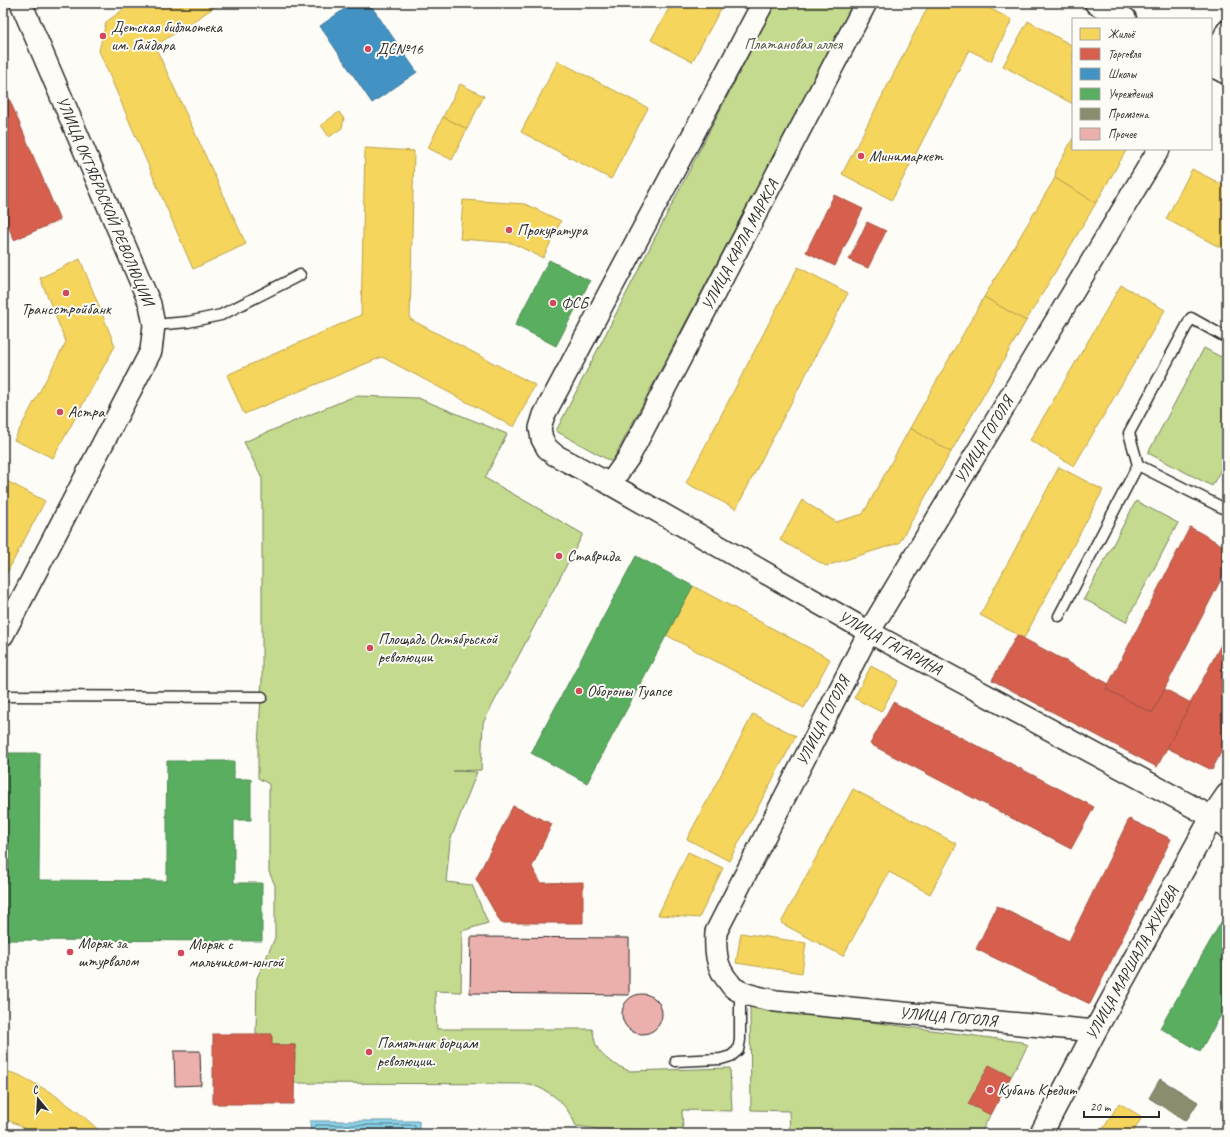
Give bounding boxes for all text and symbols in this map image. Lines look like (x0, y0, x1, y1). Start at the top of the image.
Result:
place label: Детская библиотека им. Гайдара (111, 17, 223, 55)
legend (1072, 18, 1212, 150)
text: Жильё (1108, 26, 1136, 42)
marker: Детская библиотека им. Гайдара (98, 31, 108, 41)
park label: Платановая аллея (744, 34, 843, 54)
place label: ДС№16 (376, 39, 424, 59)
marker: ДС№16 (363, 44, 373, 54)
text: Торговля (1108, 46, 1141, 62)
text: Школы (1108, 66, 1138, 82)
text: Учреждения (1108, 86, 1154, 102)
street label: УЛИЦА ОКТЯБРЬСКОЙ РЕВОЛЮЦИИ (52, 94, 159, 311)
text: Промзона (1108, 106, 1150, 122)
text: Прочее (1108, 126, 1137, 142)
place label: Минимаркет (869, 146, 944, 166)
marker: Минимаркет (856, 151, 866, 161)
street label: УЛИЦА КАРЛА МАРКСА (697, 175, 783, 314)
place label: Прокуратура (517, 220, 589, 240)
marker: Прокуратура (504, 225, 514, 235)
marker: Трансстройбанк (61, 288, 71, 298)
place label: ФСБ (561, 293, 590, 313)
marker: ФСБ (548, 298, 558, 308)
place label: Трансстройбанк (21, 299, 112, 319)
street label: УЛИЦА ГОГОЛЯ (950, 391, 1019, 487)
place label: Астра (68, 402, 106, 422)
marker: Астра (55, 407, 65, 417)
place label: Ставрида (567, 546, 622, 566)
marker: Ставрида (554, 551, 564, 561)
street label: УЛИЦА ГАГАРИНА (835, 606, 946, 680)
place label: Площадь Октябрьской революции (378, 629, 499, 667)
marker: Площадь Октябрьской революции (365, 643, 375, 653)
street label: УЛИЦА ГОГОЛЯ (792, 671, 855, 769)
place label: Обороны Туапсе (587, 681, 673, 701)
marker: Обороны Туапсе (574, 686, 584, 696)
street label: УЛИЦА МАРШАЛА ЖУКОВА (1081, 882, 1183, 1043)
place label: Моряк за штурвалом (78, 933, 140, 971)
place label: Моряк с мальчиком-юнгой (189, 934, 285, 972)
marker: Моряк за штурвалом (65, 947, 75, 957)
marker: Моряк с мальчиком-юнгой (176, 948, 186, 958)
street label: УЛИЦА ГОГОЛЯ (899, 1003, 1000, 1031)
place label: Памятник борцам революции. (377, 1033, 479, 1071)
marker: Памятник борцам революции. (364, 1047, 374, 1057)
north arrow (18, 1079, 58, 1119)
place label: Кубань Кредит (998, 1080, 1078, 1100)
text: С (30, 1082, 41, 1097)
marker: Кубань Кредит (985, 1085, 995, 1095)
scale bar (1084, 1093, 1159, 1119)
text: 20 m (1090, 1099, 1112, 1115)

